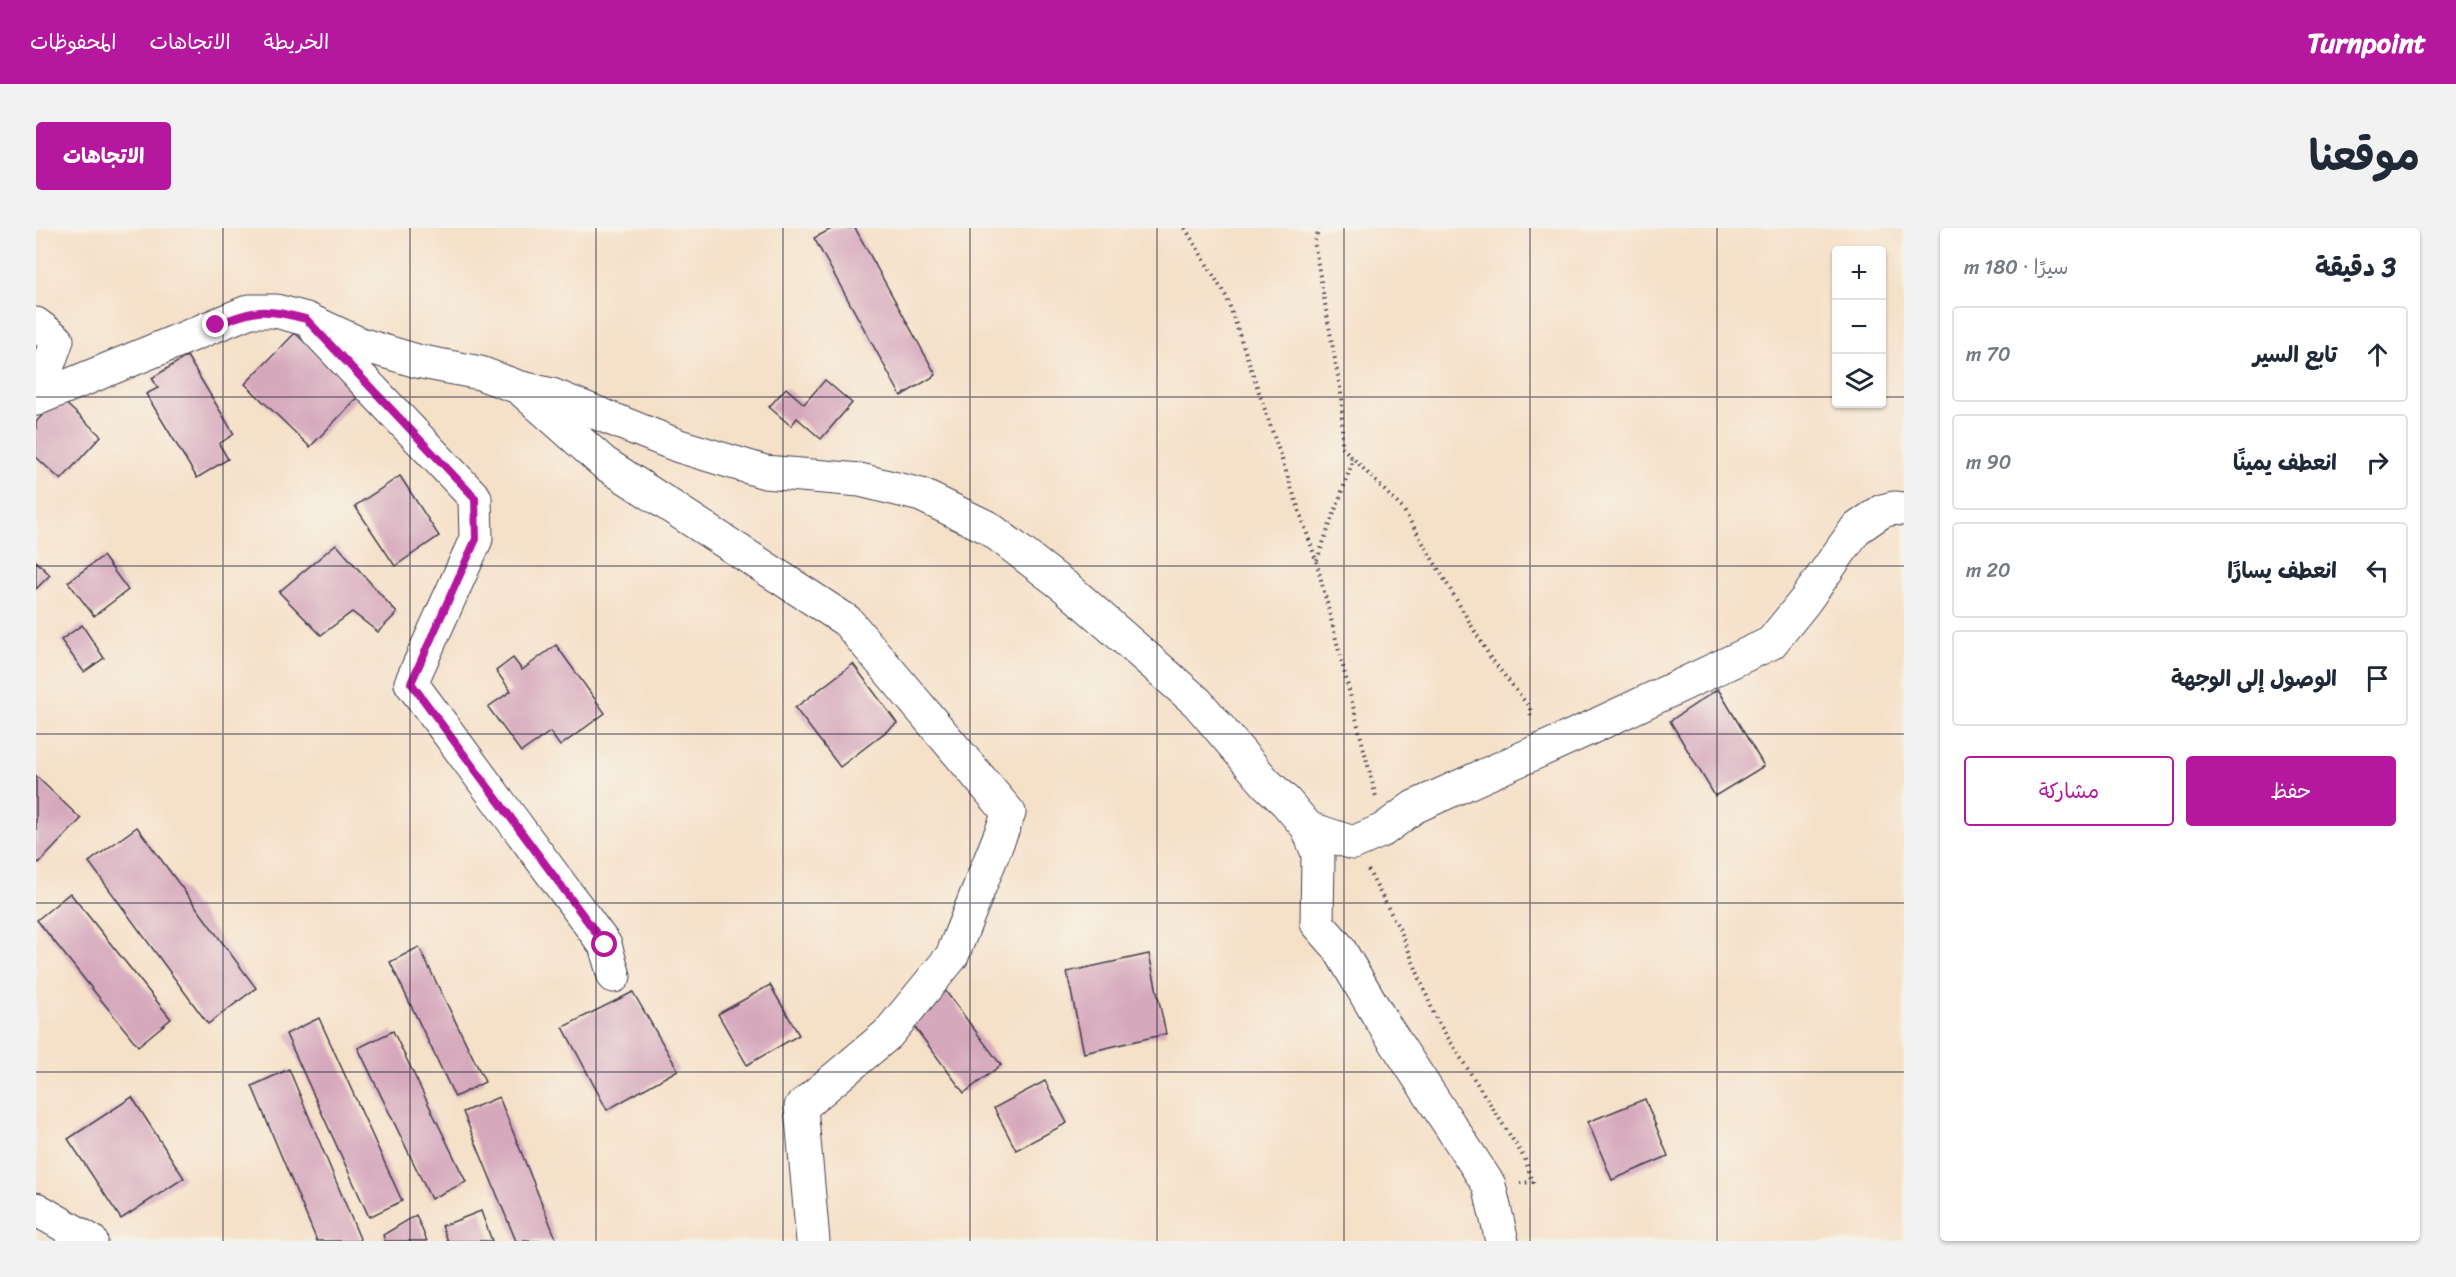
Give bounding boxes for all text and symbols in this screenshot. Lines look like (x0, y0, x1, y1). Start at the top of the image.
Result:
text: Turnpoint (2307, 18, 2426, 67)
text: المحفوظات (30, 23, 116, 61)
text: الاتجاهات (149, 23, 231, 61)
text: الخريطة (264, 23, 329, 61)
text: موقعنا (2309, 119, 2420, 193)
button: الاتجاهات (36, 122, 171, 190)
text: 3 دقيقة (2315, 244, 2396, 290)
map controls (1832, 246, 1886, 408)
button: + (1832, 246, 1886, 300)
text: سيرًا · 180 m (1964, 250, 2068, 285)
button: − (1832, 300, 1886, 354)
route end (202, 311, 228, 337)
text: تابع السير (2253, 335, 2337, 374)
text: 70 m (1966, 337, 2011, 372)
icon: ahead (2361, 338, 2394, 371)
button: layers (1832, 354, 1886, 408)
text: انعطف يمينًا (2233, 443, 2337, 482)
text: 90 m (1966, 445, 2012, 480)
icon: right (2361, 446, 2394, 479)
text: انعطف يسارًا (2227, 551, 2337, 590)
text: 20 m (1966, 553, 2011, 588)
icon: left (2361, 554, 2394, 587)
text: الوصول إلى الوجهة (2171, 659, 2337, 698)
icon: arrive (2361, 662, 2394, 695)
button: مشاركة (1964, 756, 2174, 826)
button: حفظ (2186, 756, 2396, 826)
route start (591, 931, 617, 957)

